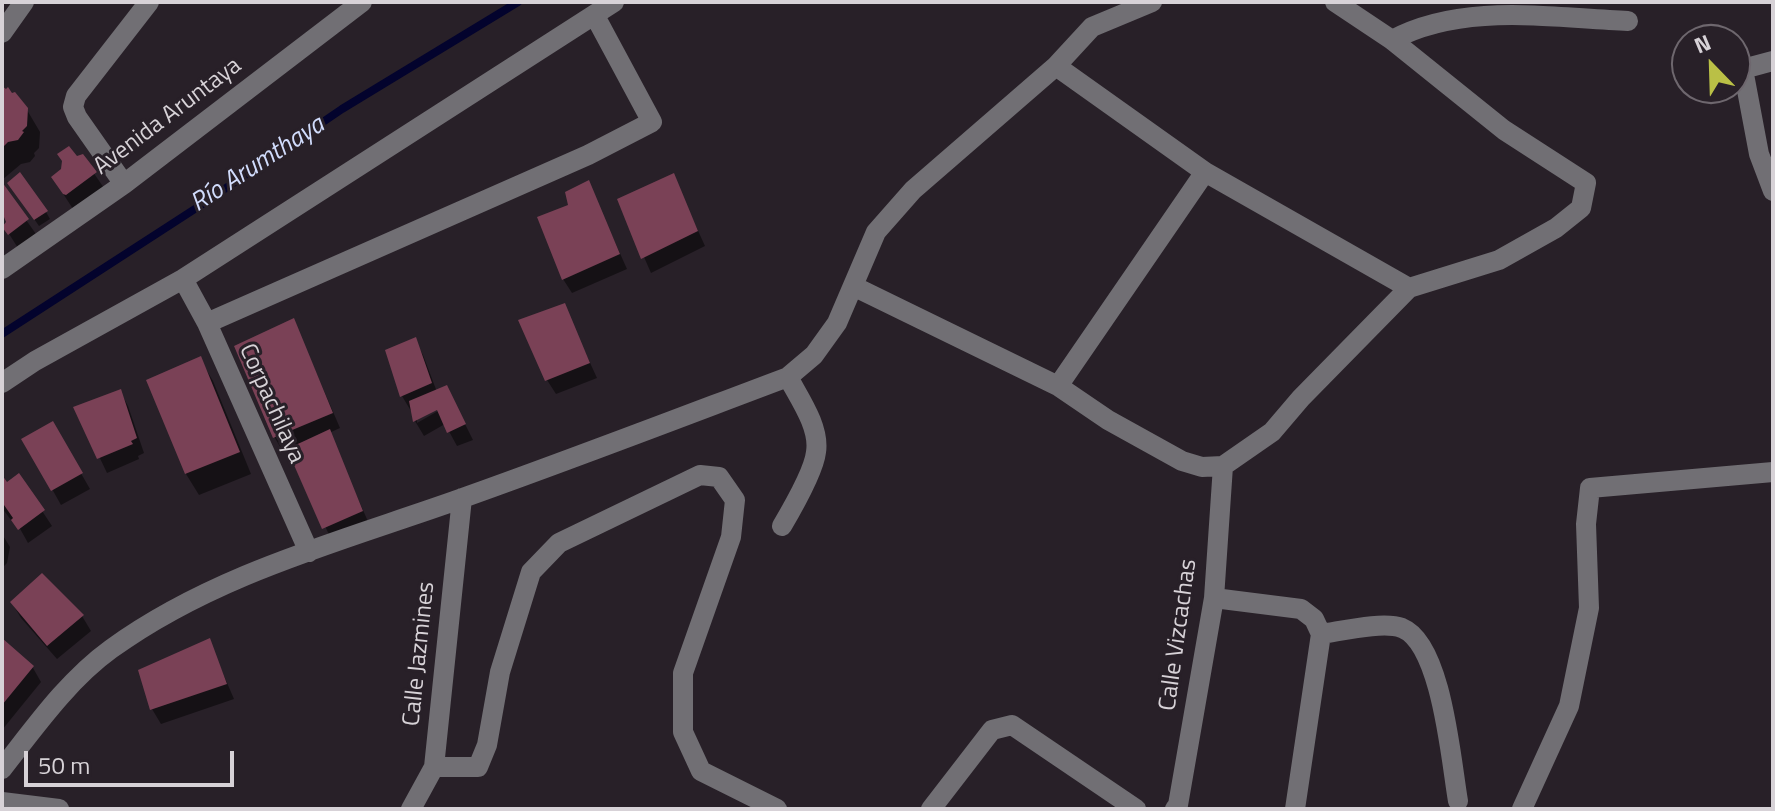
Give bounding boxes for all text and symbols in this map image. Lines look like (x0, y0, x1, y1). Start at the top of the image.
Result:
north arrow (1671, 24, 1751, 104)
text: N (1689, 25, 1716, 62)
street label: Avenida Aruntaya (89, 52, 247, 182)
water label: Río Arumthaya (185, 110, 331, 220)
street label: Corpachilaya (232, 340, 310, 468)
street label: Calle Vizcachas (1154, 557, 1204, 713)
street label: Calle Jazmines (398, 580, 442, 728)
scale bar (28, 735, 238, 785)
text: 50 m (38, 747, 90, 783)

